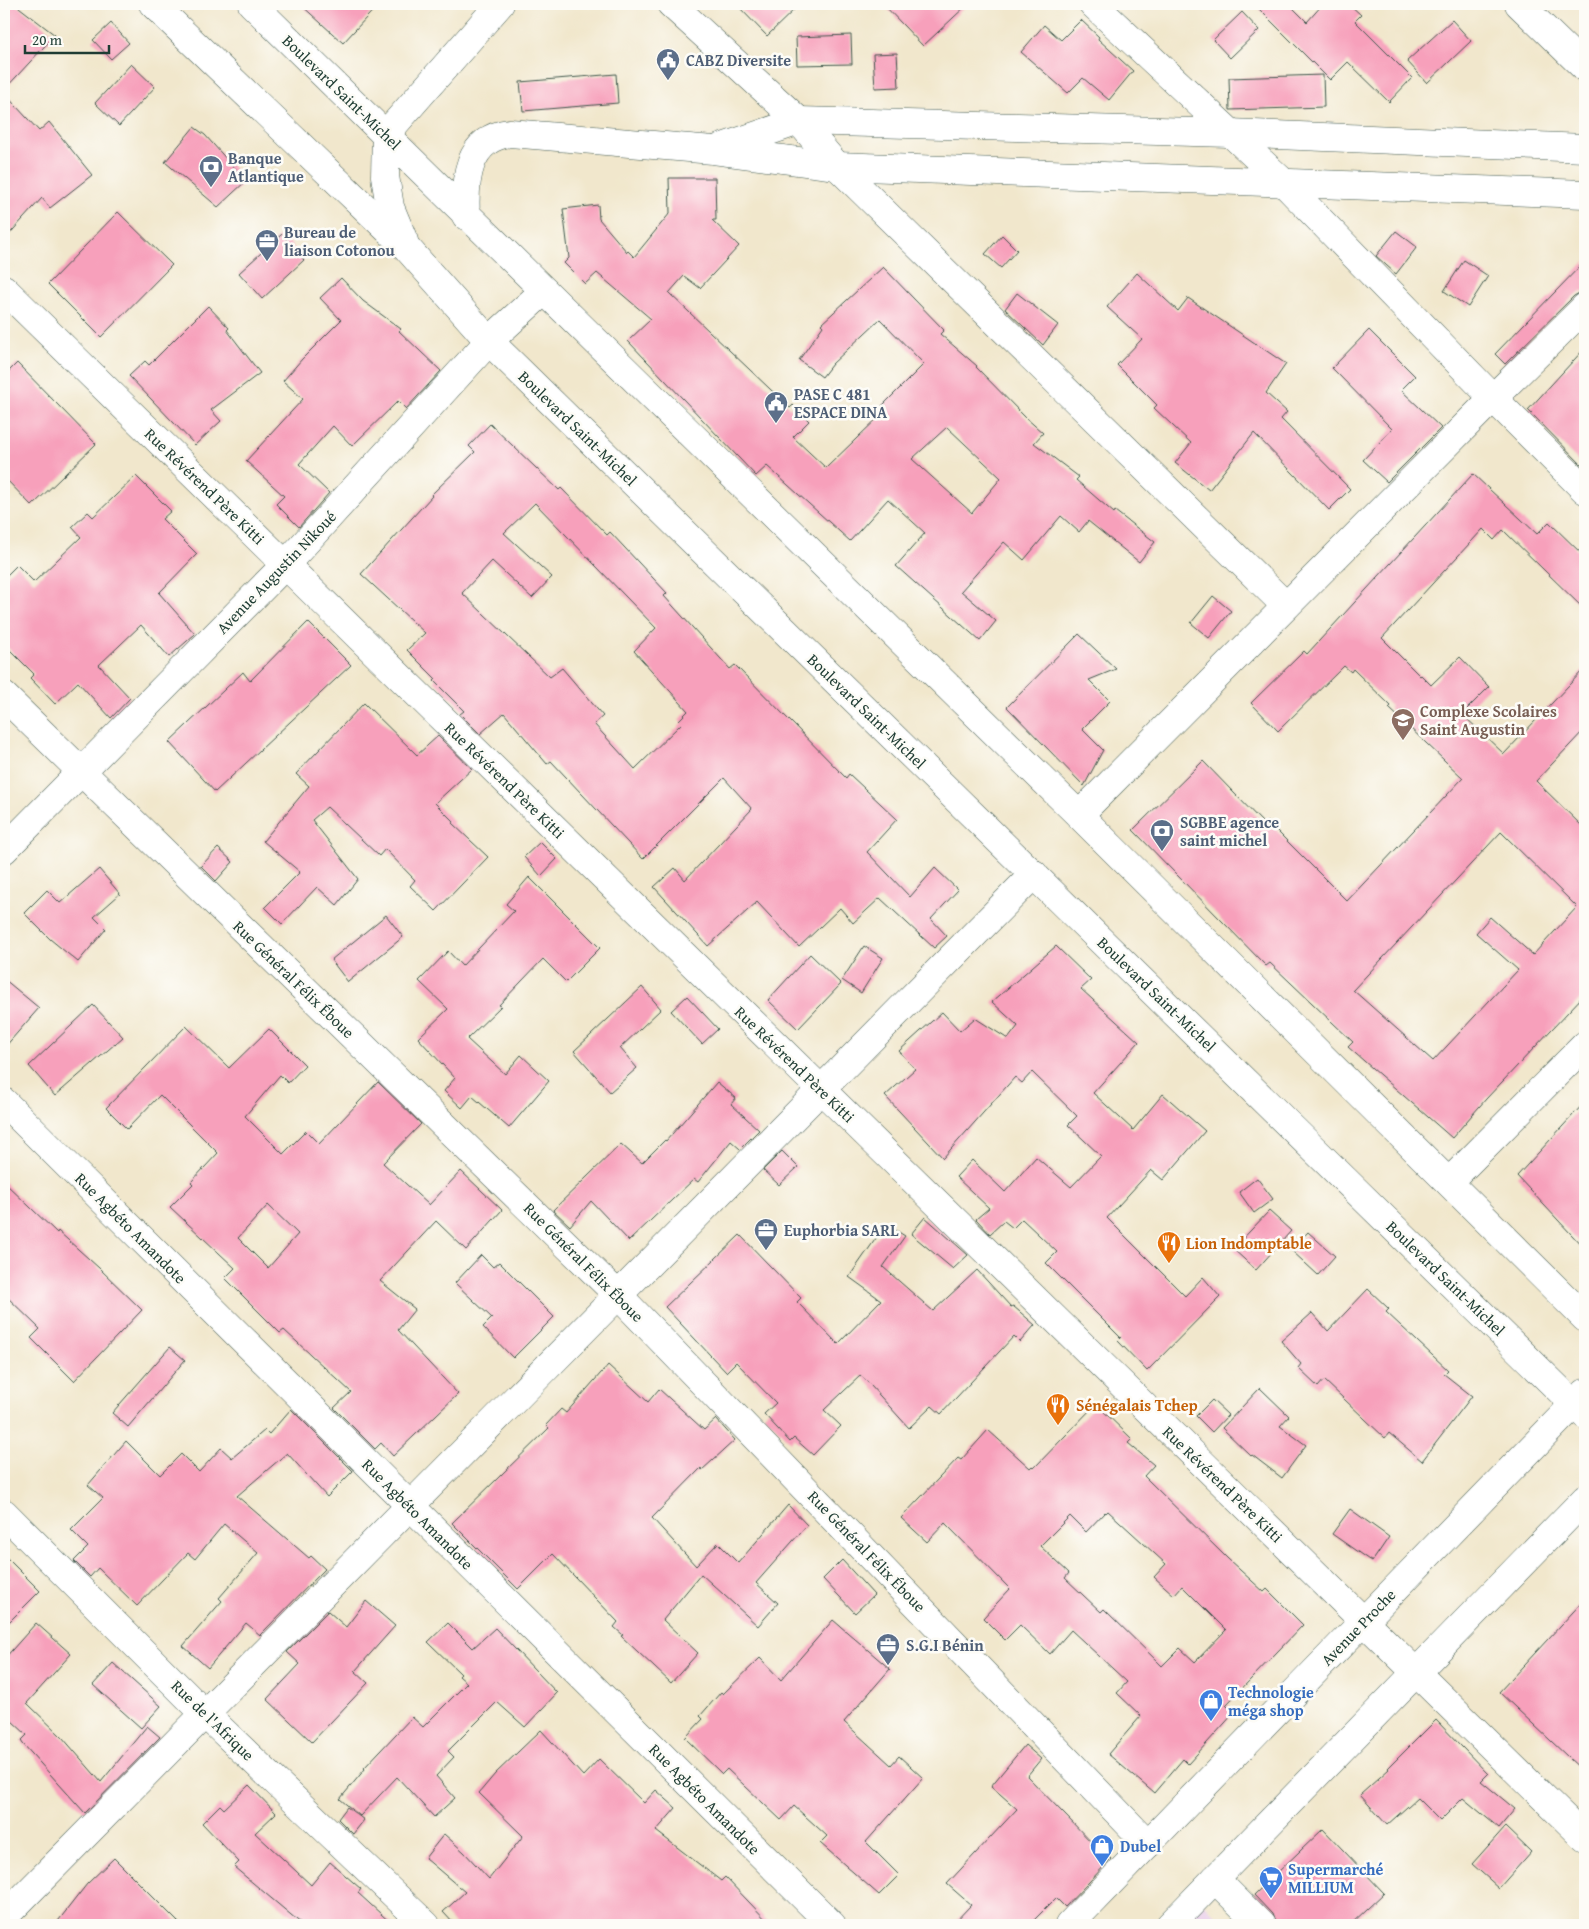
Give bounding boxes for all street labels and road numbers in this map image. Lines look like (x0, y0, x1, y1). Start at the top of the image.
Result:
street label: Boulevard Saint-Michel (277, 29, 407, 156)
street label: Boulevard Saint-Michel (513, 365, 643, 492)
street label: Rue Révérend Père Kitti (139, 422, 271, 550)
street label: Avenue Augustin Nikoué (210, 505, 342, 639)
street label: Boulevard Saint-Michel (802, 648, 932, 775)
street label: Rue Révérend Père Kitti (439, 716, 571, 844)
street label: Rue Général Félix Éboue (228, 914, 360, 1044)
street label: Boulevard Saint-Michel (1092, 931, 1222, 1058)
street label: Rue Révérend Père Kitti (729, 1000, 861, 1128)
street label: Rue Agbéto Amandote (70, 1167, 192, 1289)
street label: Rue Général Félix Éboue (519, 1197, 649, 1327)
street label: Boulevard Saint-Michel (1381, 1215, 1511, 1342)
street label: Rue Révérend Père Kitti (1157, 1420, 1289, 1548)
street label: Rue Agbéto Amandote (357, 1453, 479, 1575)
street label: Rue Général Félix Éboue (802, 1485, 932, 1617)
street label: Avenue Proche (1315, 1583, 1401, 1671)
street label: Rue de l'Afrique (166, 1674, 260, 1766)
street label: Rue Agbéto Amandote (644, 1738, 766, 1860)

